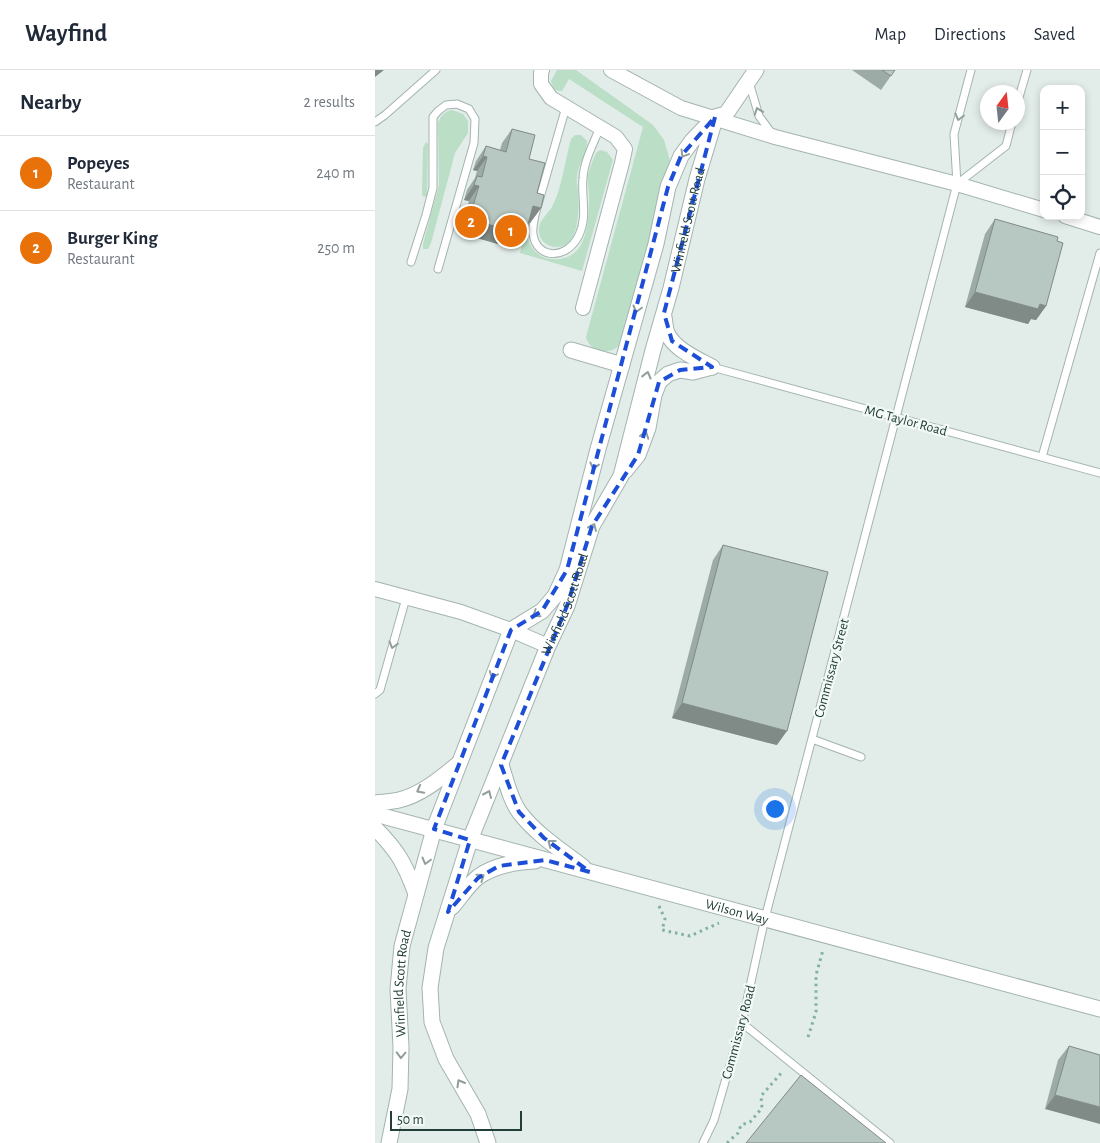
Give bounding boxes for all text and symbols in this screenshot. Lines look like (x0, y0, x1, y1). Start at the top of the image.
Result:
text: Wayfind (25, 22, 107, 46)
text: Map (875, 26, 906, 44)
text: Directions (934, 26, 1006, 44)
text: Saved (1034, 26, 1075, 44)
north arrow (980, 85, 1025, 130)
map controls (1040, 85, 1085, 220)
button: + (1040, 85, 1085, 130)
text: Nearby (20, 92, 81, 113)
text: 2 results (303, 94, 355, 110)
one-way arrow (754, 107, 764, 115)
one-way arrow (954, 112, 964, 121)
button: − (1040, 130, 1085, 175)
one-way arrow (680, 149, 690, 158)
text: Popeyes (67, 154, 130, 173)
text: 1 (33, 165, 39, 181)
text: 240 m (316, 165, 355, 181)
street label: Winfield Scott Road (669, 166, 708, 274)
button: locate (1040, 175, 1085, 220)
text: Restaurant (67, 176, 135, 192)
pin: 2 (455, 203, 487, 241)
pin: 1 (495, 212, 527, 250)
text: Burger King (67, 229, 158, 248)
text: 2 (32, 240, 40, 256)
text: 250 m (317, 240, 355, 256)
text: Restaurant (67, 251, 135, 267)
one-way arrow (632, 305, 643, 314)
one-way arrow (641, 370, 652, 379)
street label: MG Taylor Road (863, 403, 949, 439)
one-way arrow (639, 431, 649, 439)
one-way arrow (589, 462, 600, 470)
one-way arrow (587, 523, 598, 532)
street label: Winfield Scott Road (539, 552, 591, 657)
one-way arrow (532, 608, 542, 617)
street label: Commissary Street (812, 617, 852, 719)
one-way arrow (388, 640, 398, 648)
one-way arrow (489, 670, 499, 679)
one-way arrow (416, 784, 425, 794)
one-way arrow (482, 790, 493, 799)
your location (762, 796, 788, 822)
one-way arrow (547, 840, 557, 849)
one-way arrow (421, 856, 431, 864)
one-way arrow (475, 874, 485, 883)
street label: Wilson Way (704, 897, 770, 928)
street label: Winfield Scott Road (392, 928, 414, 1037)
street label: Commissary Road (720, 984, 758, 1081)
one-way arrow (396, 1051, 406, 1059)
one-way arrow (456, 1080, 466, 1089)
scale bar (390, 1108, 523, 1131)
text: 50 m (397, 1113, 424, 1127)

